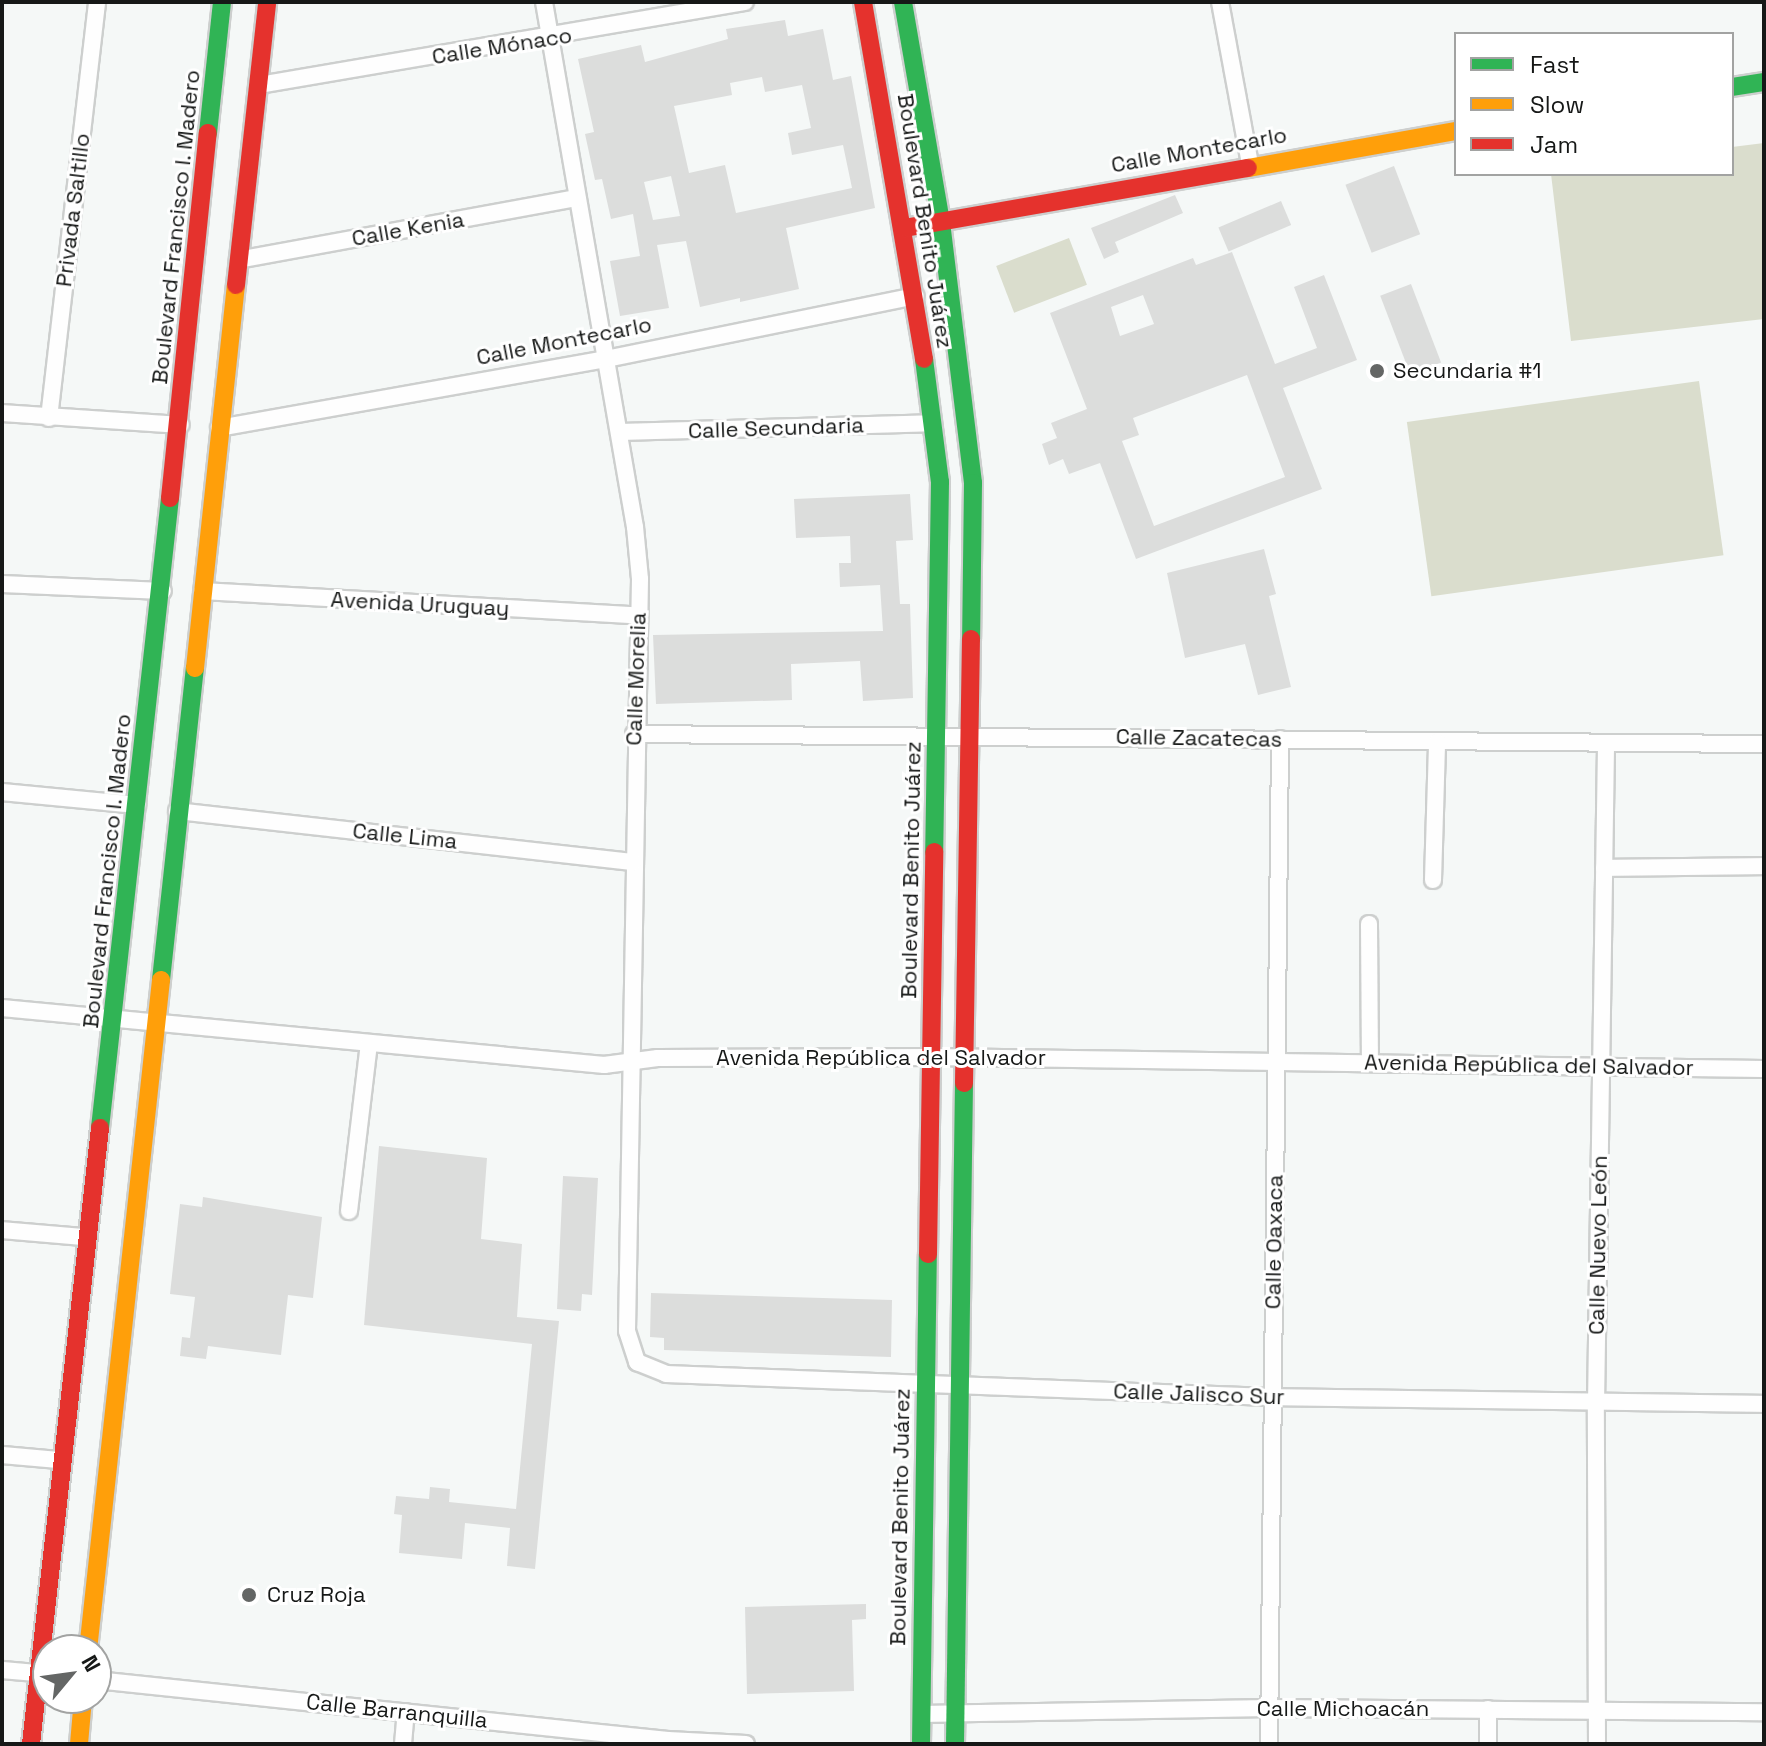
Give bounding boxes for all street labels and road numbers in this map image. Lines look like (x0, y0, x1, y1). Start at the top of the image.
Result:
street label: Calle Mónaco (430, 22, 574, 70)
street label: Boulevard Francisco I. Madero (146, 68, 206, 386)
street label: Boulevard Benito Juárez (892, 92, 958, 350)
street label: Calle Montecarlo (1109, 122, 1289, 178)
street label: Privada Saltillo (50, 132, 96, 288)
street label: Calle Kenia (350, 206, 466, 252)
street label: Calle Montecarlo (474, 311, 654, 371)
street label: Calle Secundaria (688, 412, 864, 444)
street label: Avenida Uruguay (330, 586, 510, 622)
street label: Calle Morelia (620, 612, 652, 746)
street label: Boulevard Francisco I. Madero (77, 712, 137, 1030)
street label: Calle Zacatecas (1116, 723, 1282, 753)
street label: Boulevard Benito Juárez (896, 741, 926, 999)
street label: Calle Lima (351, 817, 459, 855)
street label: Avenida República del Salvador (716, 1045, 1046, 1071)
street label: Avenida República del Salvador (1364, 1049, 1694, 1081)
street label: Calle Nuevo León (1583, 1155, 1613, 1335)
street label: Calle Oaxaca (1260, 1175, 1288, 1309)
street label: Calle Jalisco Sur (1113, 1378, 1285, 1410)
street label: Boulevard Benito Juárez (885, 1388, 915, 1646)
street label: Calle Barranquilla (305, 1688, 489, 1734)
street label: Calle Michoacán (1257, 1696, 1429, 1722)

